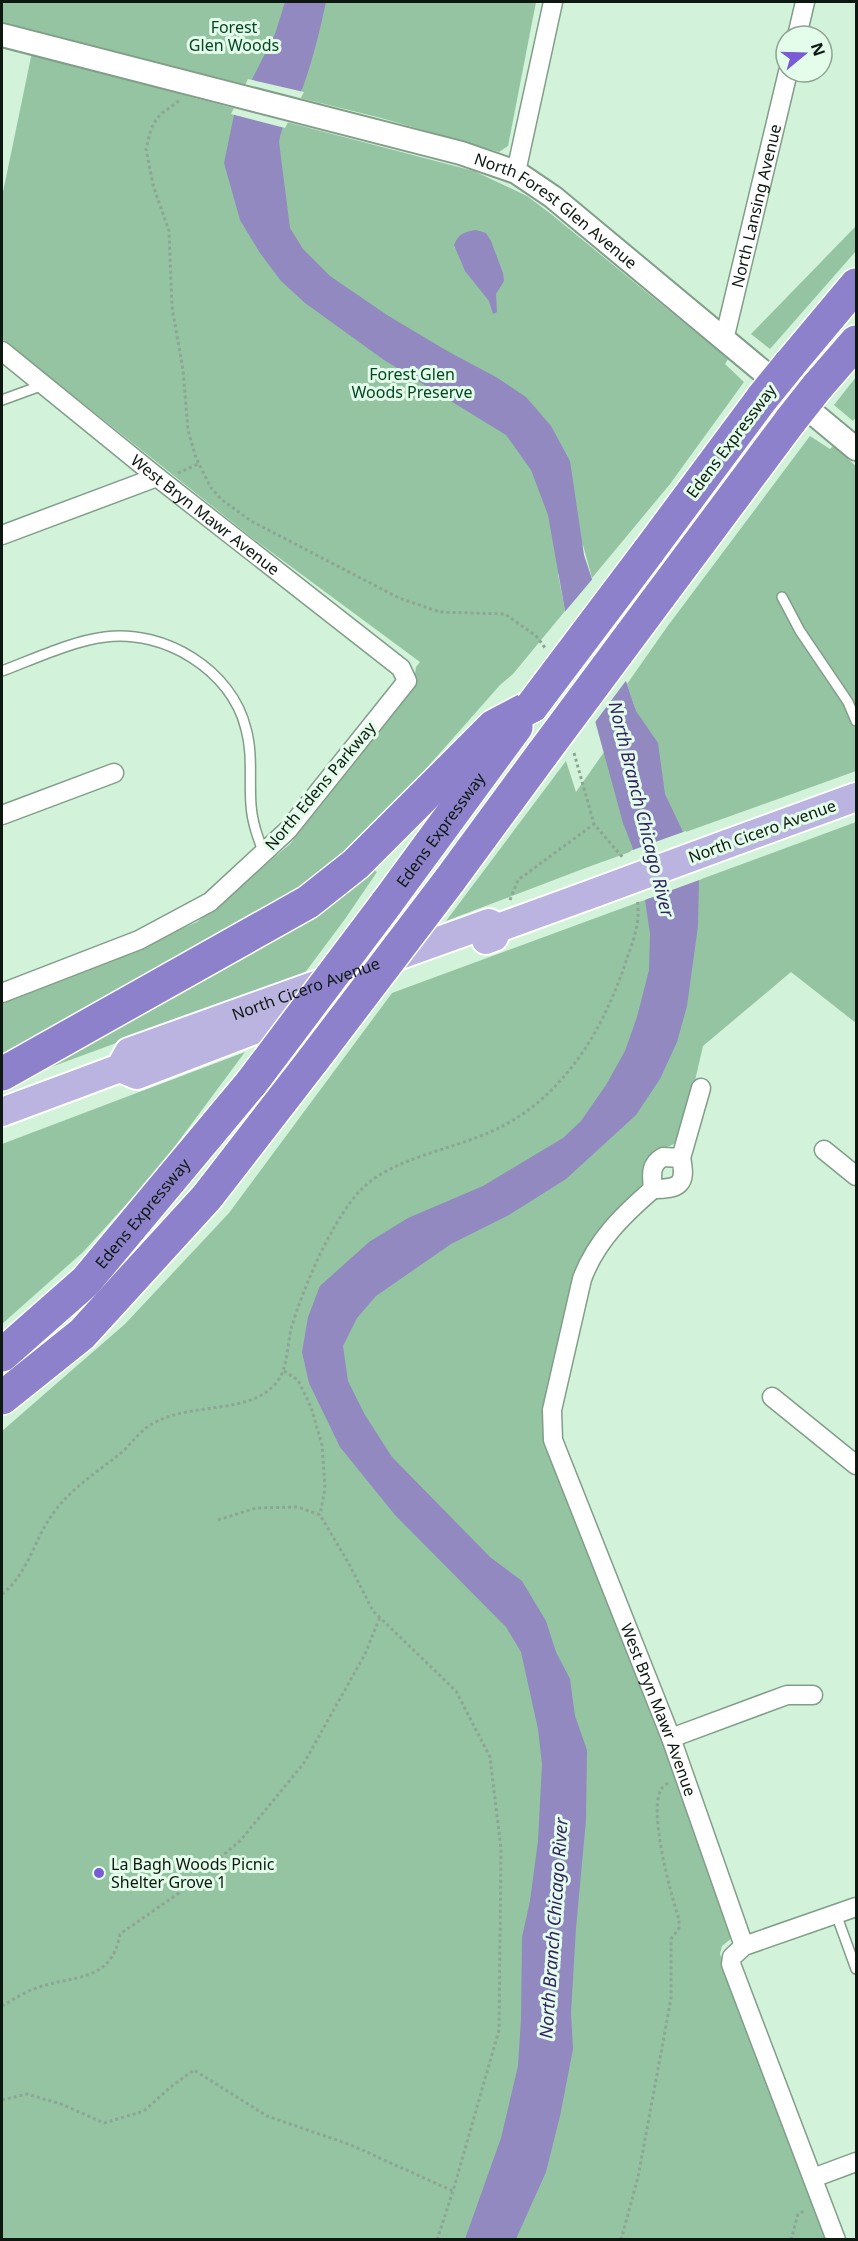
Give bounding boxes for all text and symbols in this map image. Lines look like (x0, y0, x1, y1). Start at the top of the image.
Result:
park label: Forest Glen Woods (189, 16, 279, 56)
north arrow (774, 24, 834, 84)
text: N (806, 39, 831, 59)
street label: North Lansing Avenue (726, 122, 786, 290)
street label: North Forest Glen Avenue (471, 147, 642, 274)
park label: Forest Glen Woods Preserve (351, 363, 473, 403)
street label: Edens Expressway (681, 379, 782, 502)
street label: West Bryn Mawr Avenue (126, 449, 284, 580)
water label: North Branch Chicago River (604, 699, 681, 920)
street label: North Edens Parkway (260, 717, 381, 855)
street label: Edens Expressway (391, 767, 490, 892)
street label: North Cicero Avenue (685, 794, 839, 868)
street label: North Cicero Avenue (229, 952, 383, 1025)
street label: Edens Expressway (90, 1153, 195, 1273)
street label: West Bryn Mawr Avenue (616, 1620, 702, 1799)
water label: North Branch Chicago River (533, 1816, 573, 2039)
place label: La Bagh Woods Picnic Shelter Grove 1 (111, 1853, 275, 1893)
marker: La Bagh Woods Picnic Shelter Grove 1 (92, 1866, 106, 1880)

